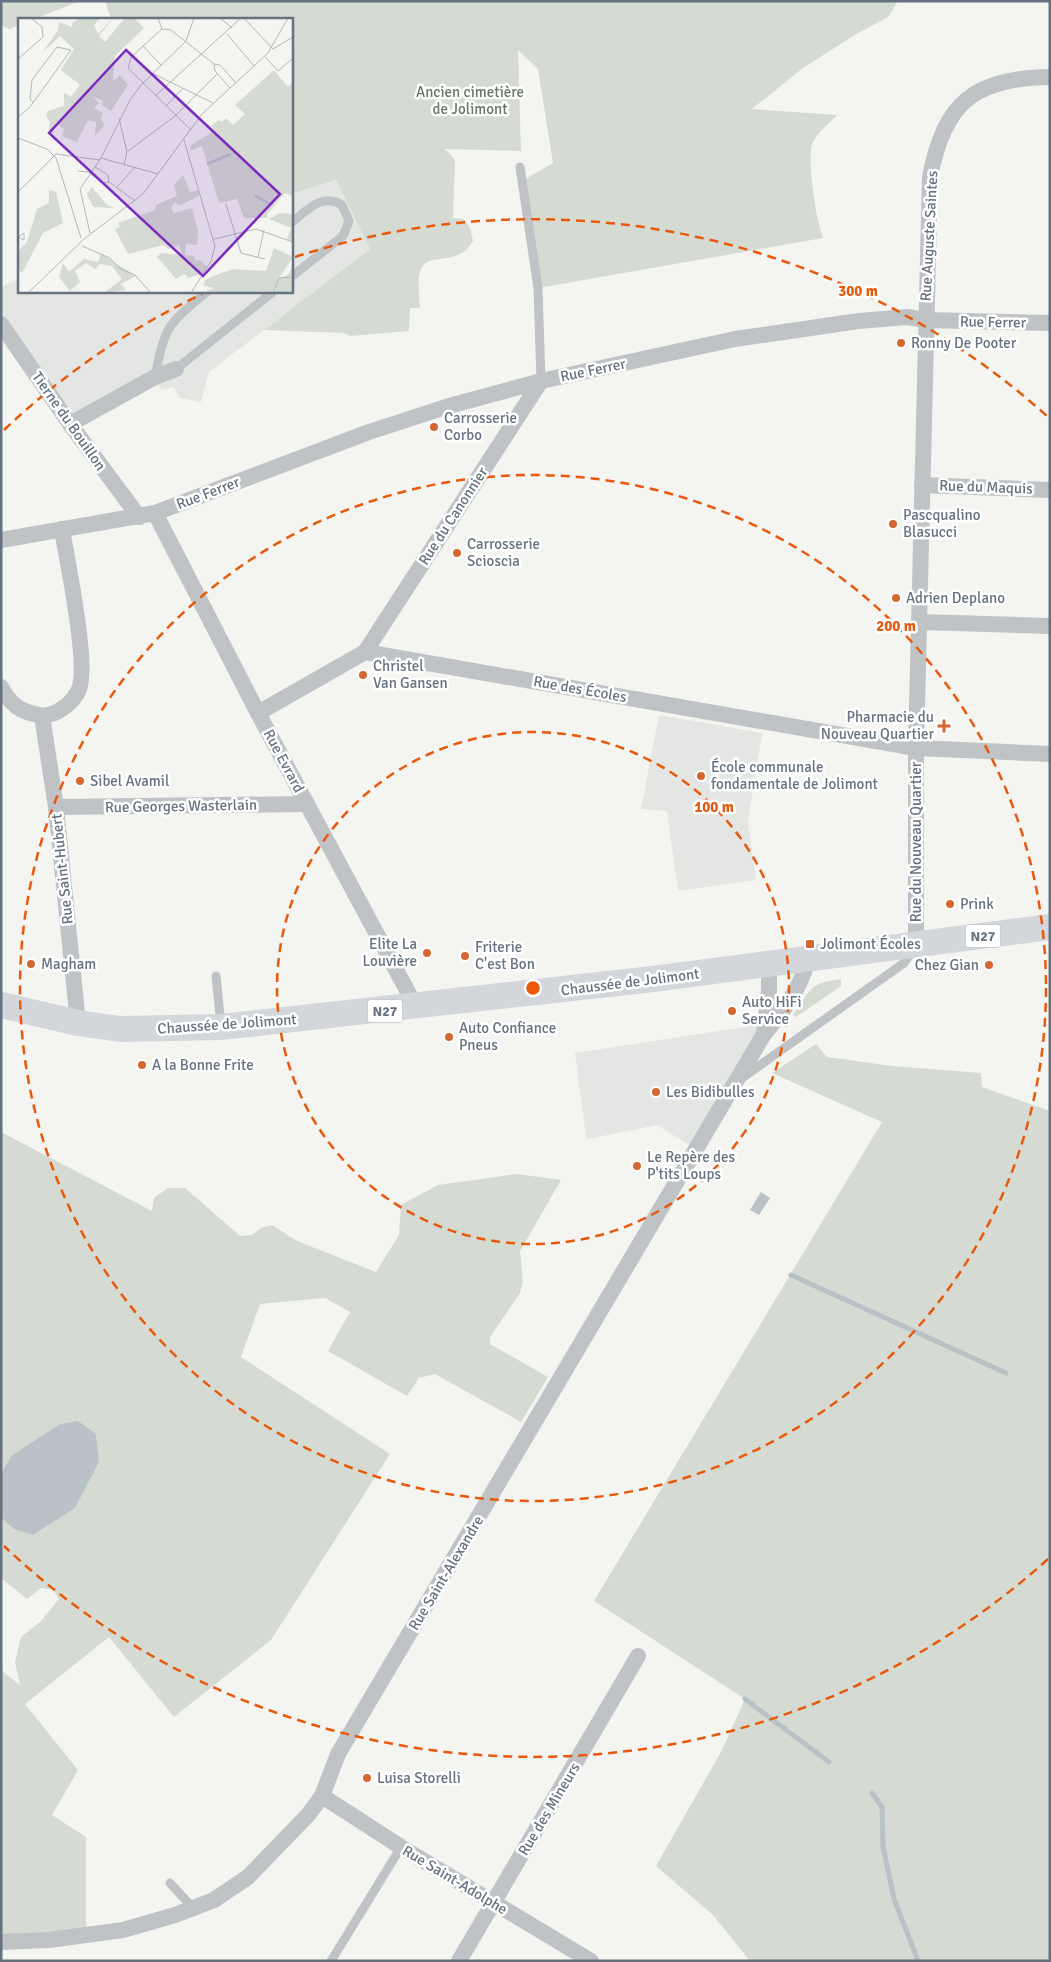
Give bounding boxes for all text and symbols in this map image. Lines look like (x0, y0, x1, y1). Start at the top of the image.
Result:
inset map (18, 18, 292, 292)
park label: Ancien cimetière de Jolimont (416, 83, 524, 118)
street label: Rue Auguste Saintes (917, 170, 941, 302)
text: 300 m (838, 282, 878, 300)
street label: Rue Ferrer (960, 312, 1027, 332)
place label: Ronny De Pooter (911, 334, 1017, 352)
marker: Ronny De Pooter (895, 337, 907, 349)
street label: Rue Ferrer (559, 354, 628, 386)
street label: Tierne du Bouillon (28, 368, 110, 474)
place label: Carrosserie Corbo (444, 409, 517, 444)
marker: Carrosserie Corbo (428, 421, 440, 433)
street label: Rue du Canonnier (415, 463, 492, 568)
street label: Rue Ferrer (174, 473, 243, 513)
street label: Rue du Maquis (939, 476, 1033, 498)
place label: Pascqualino Blasucci (903, 506, 981, 541)
marker: Pascqualino Blasucci (887, 518, 899, 530)
place label: Carrosserie Scioscia (467, 535, 540, 570)
marker: Carrosserie Scioscia (451, 547, 463, 559)
place label: Adrien Deplano (906, 589, 1005, 607)
marker: Adrien Deplano (890, 592, 902, 604)
text: 200 m (876, 617, 916, 635)
place label: Christel Van Gansen (373, 657, 448, 692)
marker: Christel Van Gansen (357, 669, 369, 681)
street label: Rue des Écoles (532, 671, 629, 706)
place label: Pharmacie du Nouveau Quartier (821, 708, 934, 743)
marker: Pharmacie du Nouveau Quartier (938, 720, 950, 732)
street label: Rue Evrard (260, 726, 308, 796)
place label: École communale fondamentale de Jolimont (711, 757, 878, 793)
street label: Rue du Nouveau Quartier (907, 761, 925, 922)
marker: École communale fondamentale de Jolimont (695, 770, 707, 782)
place label: Sibel Avamil (90, 772, 169, 790)
marker: Sibel Avamil (74, 775, 86, 787)
street label: Rue Georges Wasterlain (105, 796, 257, 816)
text: 100 m (694, 798, 734, 816)
street label: Rue Saint-Hubert (47, 813, 77, 925)
place label: Prink (960, 895, 994, 913)
marker: Prink (944, 898, 956, 910)
road number: N27 (966, 924, 1000, 948)
place label: Jolimont Écoles (820, 934, 921, 953)
place label: Elite La Louvière (363, 935, 417, 970)
place label: Friterie C'est Bon (475, 938, 535, 973)
marker: Jolimont Écoles (804, 938, 816, 950)
marker: Elite La Louvière (421, 947, 433, 959)
marker: Friterie C'est Bon (459, 950, 471, 962)
place label: Magham (41, 955, 96, 973)
place label: Chez Gian (915, 956, 979, 974)
marker: Magham (25, 958, 37, 970)
marker: Chez Gian (983, 959, 995, 971)
street label: Chaussée de Jolimont (560, 965, 700, 999)
centre of rings (524, 979, 542, 997)
place label: Auto HiFi Service (742, 993, 802, 1028)
road number: N27 (368, 999, 402, 1022)
marker: Auto HiFi Service (726, 1005, 738, 1017)
street label: Chaussée de Jolimont (157, 1010, 297, 1038)
place label: Auto Confiance Pneus (459, 1019, 556, 1054)
marker: Auto Confiance Pneus (443, 1031, 455, 1043)
place label: A la Bonne Frite (152, 1056, 254, 1074)
marker: A la Bonne Frite (136, 1059, 148, 1071)
place label: Les Bidibulles (666, 1083, 755, 1101)
marker: Les Bidibulles (650, 1086, 662, 1098)
place label: Le Repère des P'tits Loups (647, 1148, 736, 1183)
marker: Le Repère des P'tits Loups (631, 1160, 643, 1172)
street label: Rue Saint-Alexandre (405, 1512, 487, 1634)
street label: Rue des Mineurs (514, 1759, 584, 1859)
place label: Luisa Storelli (377, 1769, 461, 1787)
marker: Luisa Storelli (361, 1772, 373, 1784)
street label: Rue Saint-Adolphe (399, 1842, 511, 1918)

